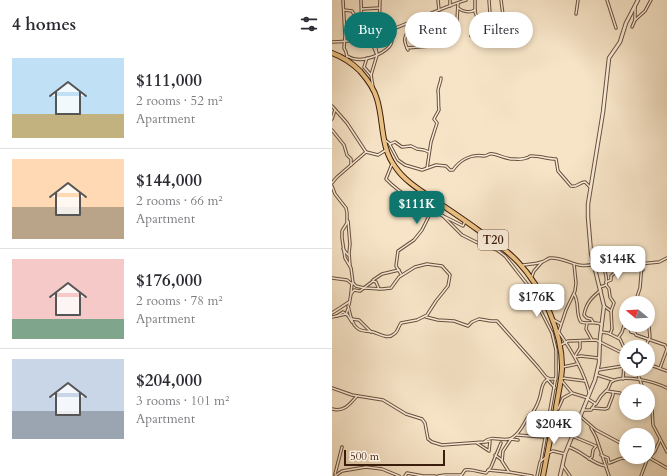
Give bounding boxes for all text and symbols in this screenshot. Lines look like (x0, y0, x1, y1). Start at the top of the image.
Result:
chip: Buy (344, 12, 397, 48)
chip: Rent (405, 12, 461, 48)
chip: Filters (469, 12, 533, 48)
text: 4 homes (12, 13, 76, 36)
icon: filters (298, 13, 320, 35)
text: $111,000 (136, 69, 202, 92)
icon: home (44, 74, 92, 122)
text: 2 rooms · 52 m² (136, 92, 223, 110)
text: Apartment (136, 110, 195, 128)
text: $144,000 (136, 169, 202, 192)
icon: home (44, 175, 92, 223)
pin: $111K (389, 191, 445, 225)
text: 2 rooms · 66 m² (136, 192, 223, 210)
text: $111K (398, 195, 436, 213)
text: Apartment (136, 210, 195, 228)
road number: T20 (478, 230, 508, 250)
pin: $144K (590, 246, 646, 280)
text: $144K (599, 250, 637, 268)
text: $176,000 (136, 269, 202, 292)
icon: home (44, 275, 92, 323)
pin: $176K (509, 284, 565, 318)
text: $176K (518, 288, 556, 306)
text: 2 rooms · 78 m² (136, 292, 223, 310)
north arrow (619, 296, 655, 332)
map controls (619, 296, 655, 464)
text: Apartment (136, 310, 195, 328)
button: locate (619, 340, 655, 376)
text: $204,000 (136, 369, 202, 392)
icon: home (44, 375, 92, 423)
button: + (619, 384, 655, 420)
text: 3 rooms · 101 m² (136, 392, 229, 410)
text: Apartment (136, 410, 195, 428)
pin: $204K (526, 411, 582, 445)
text: $204K (535, 415, 573, 433)
button: − (619, 428, 655, 464)
scale bar (344, 448, 445, 467)
text: 500 m (350, 449, 379, 464)

